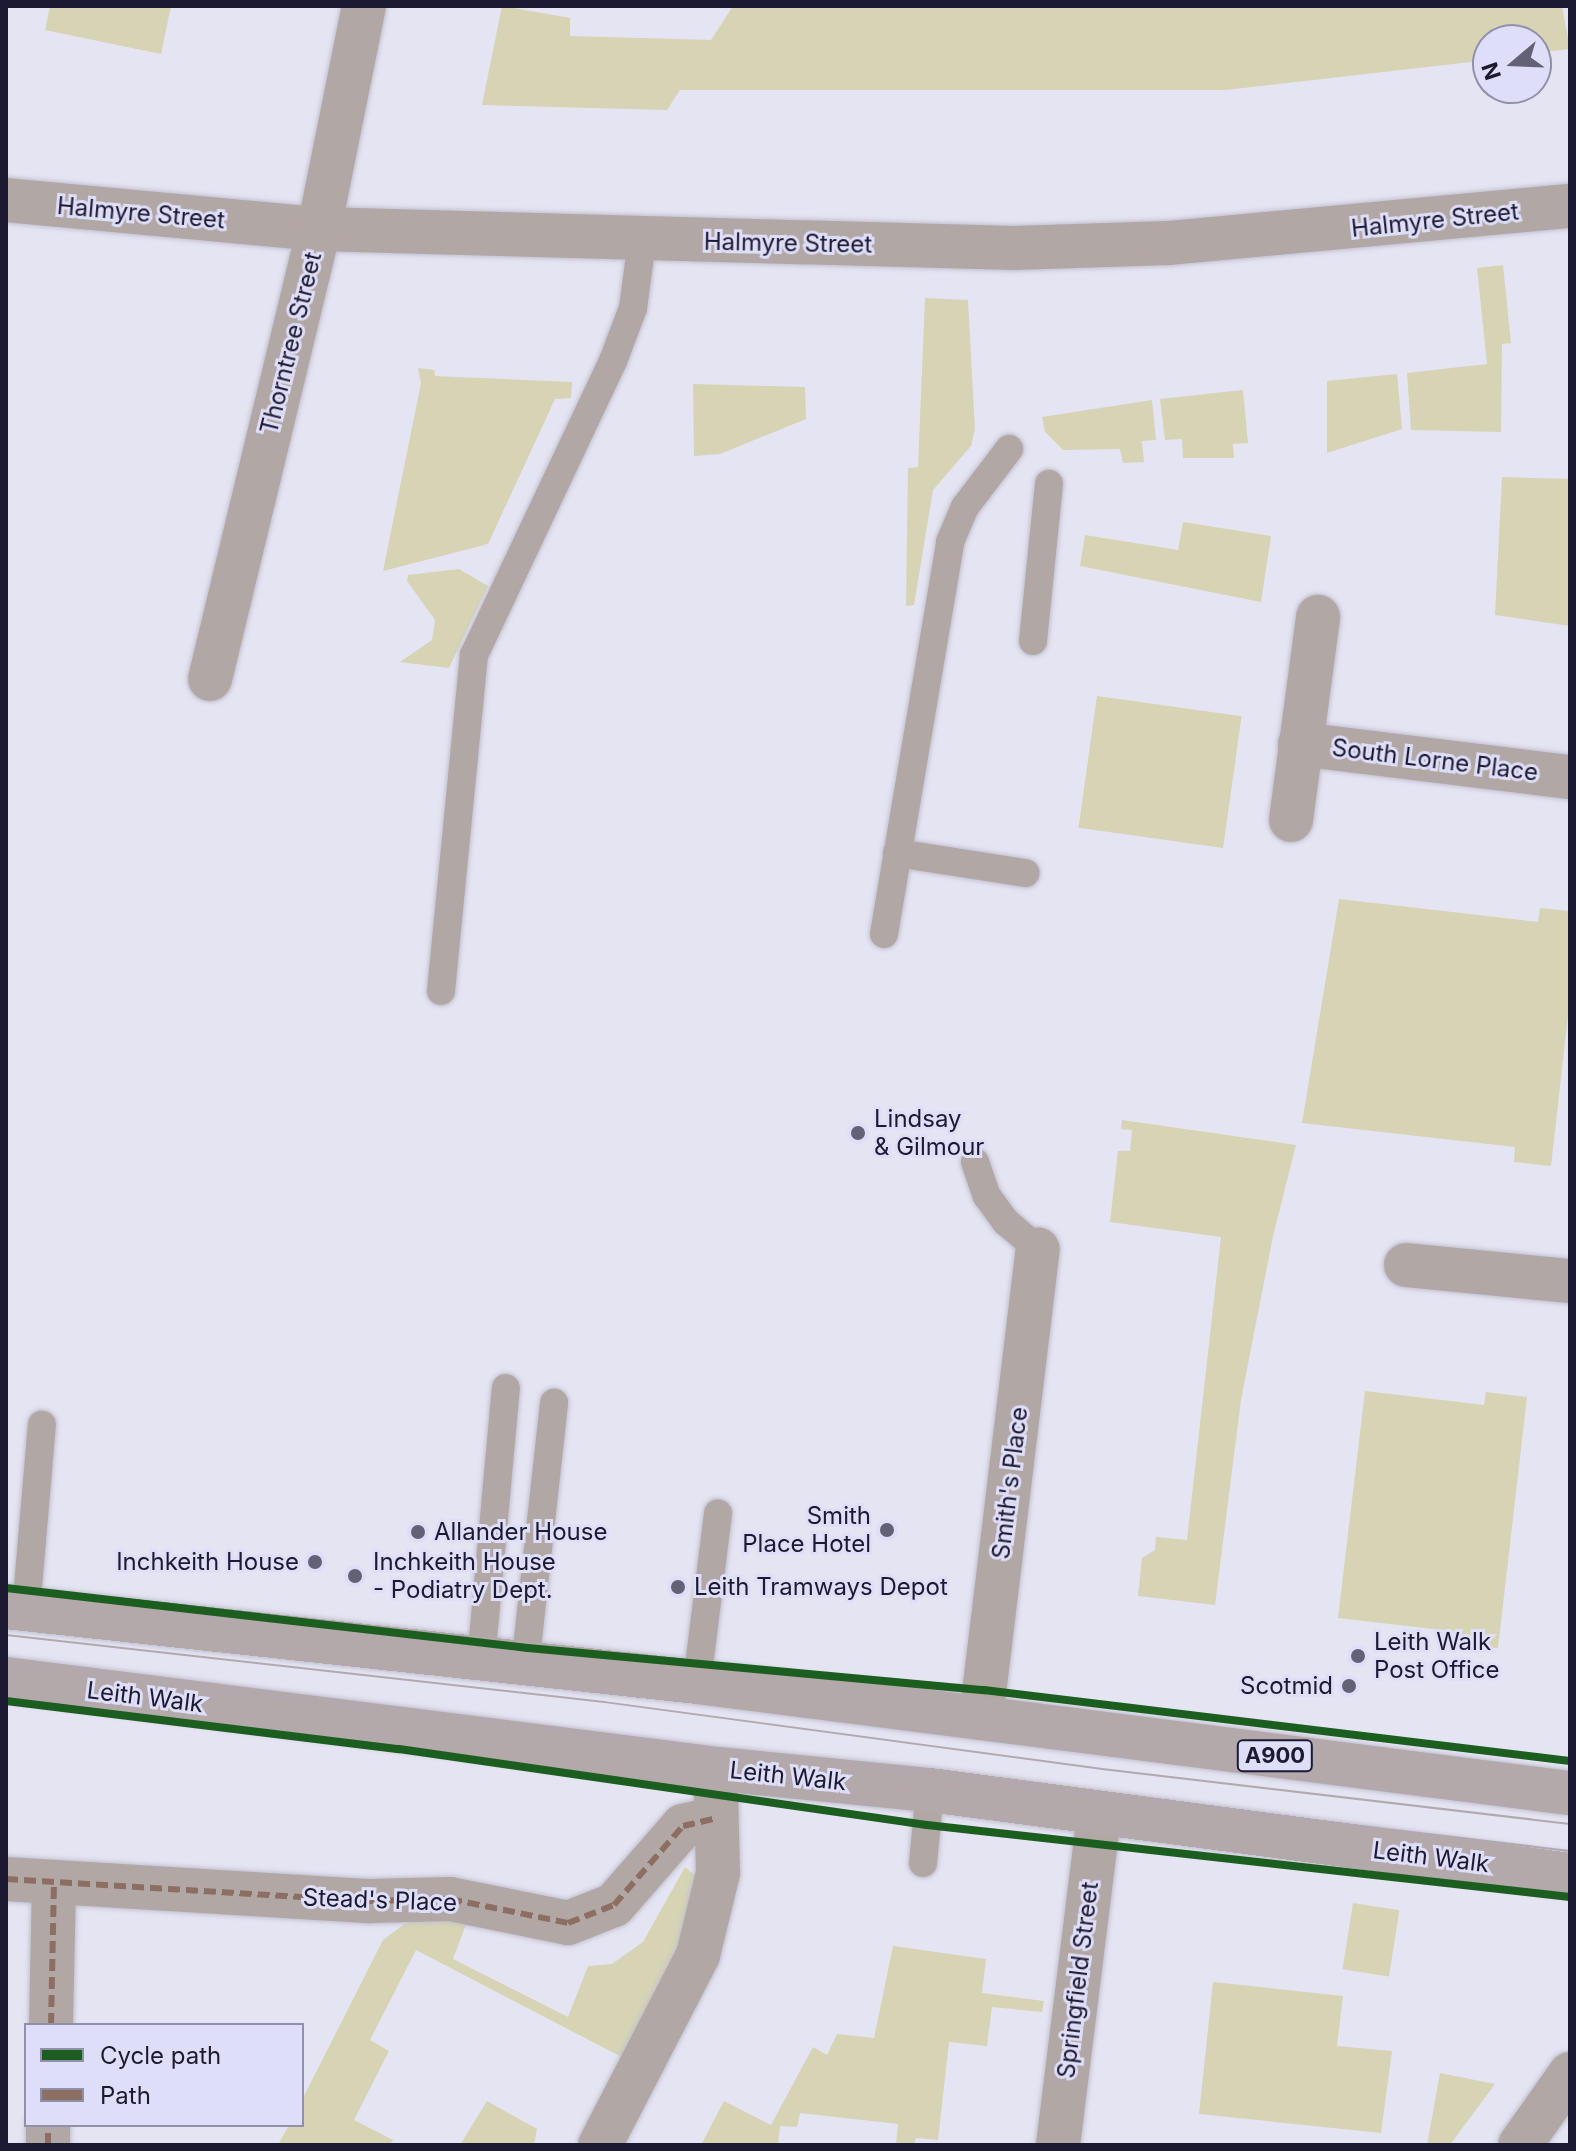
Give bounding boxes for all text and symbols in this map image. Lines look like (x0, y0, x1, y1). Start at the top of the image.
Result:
north arrow (1472, 24, 1552, 104)
text: N (1476, 59, 1506, 83)
street label: Halmyre Street (56, 191, 226, 235)
street label: Halmyre Street (1350, 197, 1520, 243)
street label: Halmyre Street (704, 227, 872, 259)
street label: Thorntree Street (254, 249, 328, 437)
street label: South Lorne Place (1330, 733, 1540, 787)
place label: Lindsay & Gilmour (874, 1105, 984, 1161)
marker: Lindsay & Gilmour (849, 1124, 867, 1142)
street label: Smith's Place (986, 1405, 1034, 1561)
place label: Smith Place Hotel (742, 1502, 871, 1558)
place label: Allander House (434, 1518, 607, 1546)
marker: Smith Place Hotel (878, 1521, 896, 1539)
marker: Allander House (409, 1523, 427, 1541)
place label: Inchkeith House (116, 1548, 299, 1576)
place label: Inchkeith House - Podiatry Dept. (373, 1548, 556, 1604)
marker: Inchkeith House (306, 1553, 324, 1571)
marker: Inchkeith House - Podiatry Dept. (344, 1565, 366, 1587)
place label: Leith Tramways Depot (694, 1573, 948, 1601)
marker: Leith Tramways Depot (669, 1578, 687, 1596)
place label: Leith Walk Post Office (1374, 1628, 1500, 1684)
marker: Leith Walk Post Office (1349, 1647, 1367, 1665)
place label: Scotmid (1240, 1672, 1333, 1700)
street label: Leith Walk (85, 1676, 205, 1718)
marker: Scotmid (1340, 1677, 1358, 1695)
road number: A900 (1235, 1738, 1315, 1774)
street label: Leith Walk (728, 1756, 848, 1796)
street label: Leith Walk (1371, 1836, 1491, 1878)
street label: Springfield Street (1052, 1880, 1104, 2080)
street label: Stead's Place (302, 1883, 458, 1917)
legend (24, 2023, 304, 2127)
text: Cycle path (100, 2041, 221, 2070)
text: Path (100, 2081, 151, 2110)

